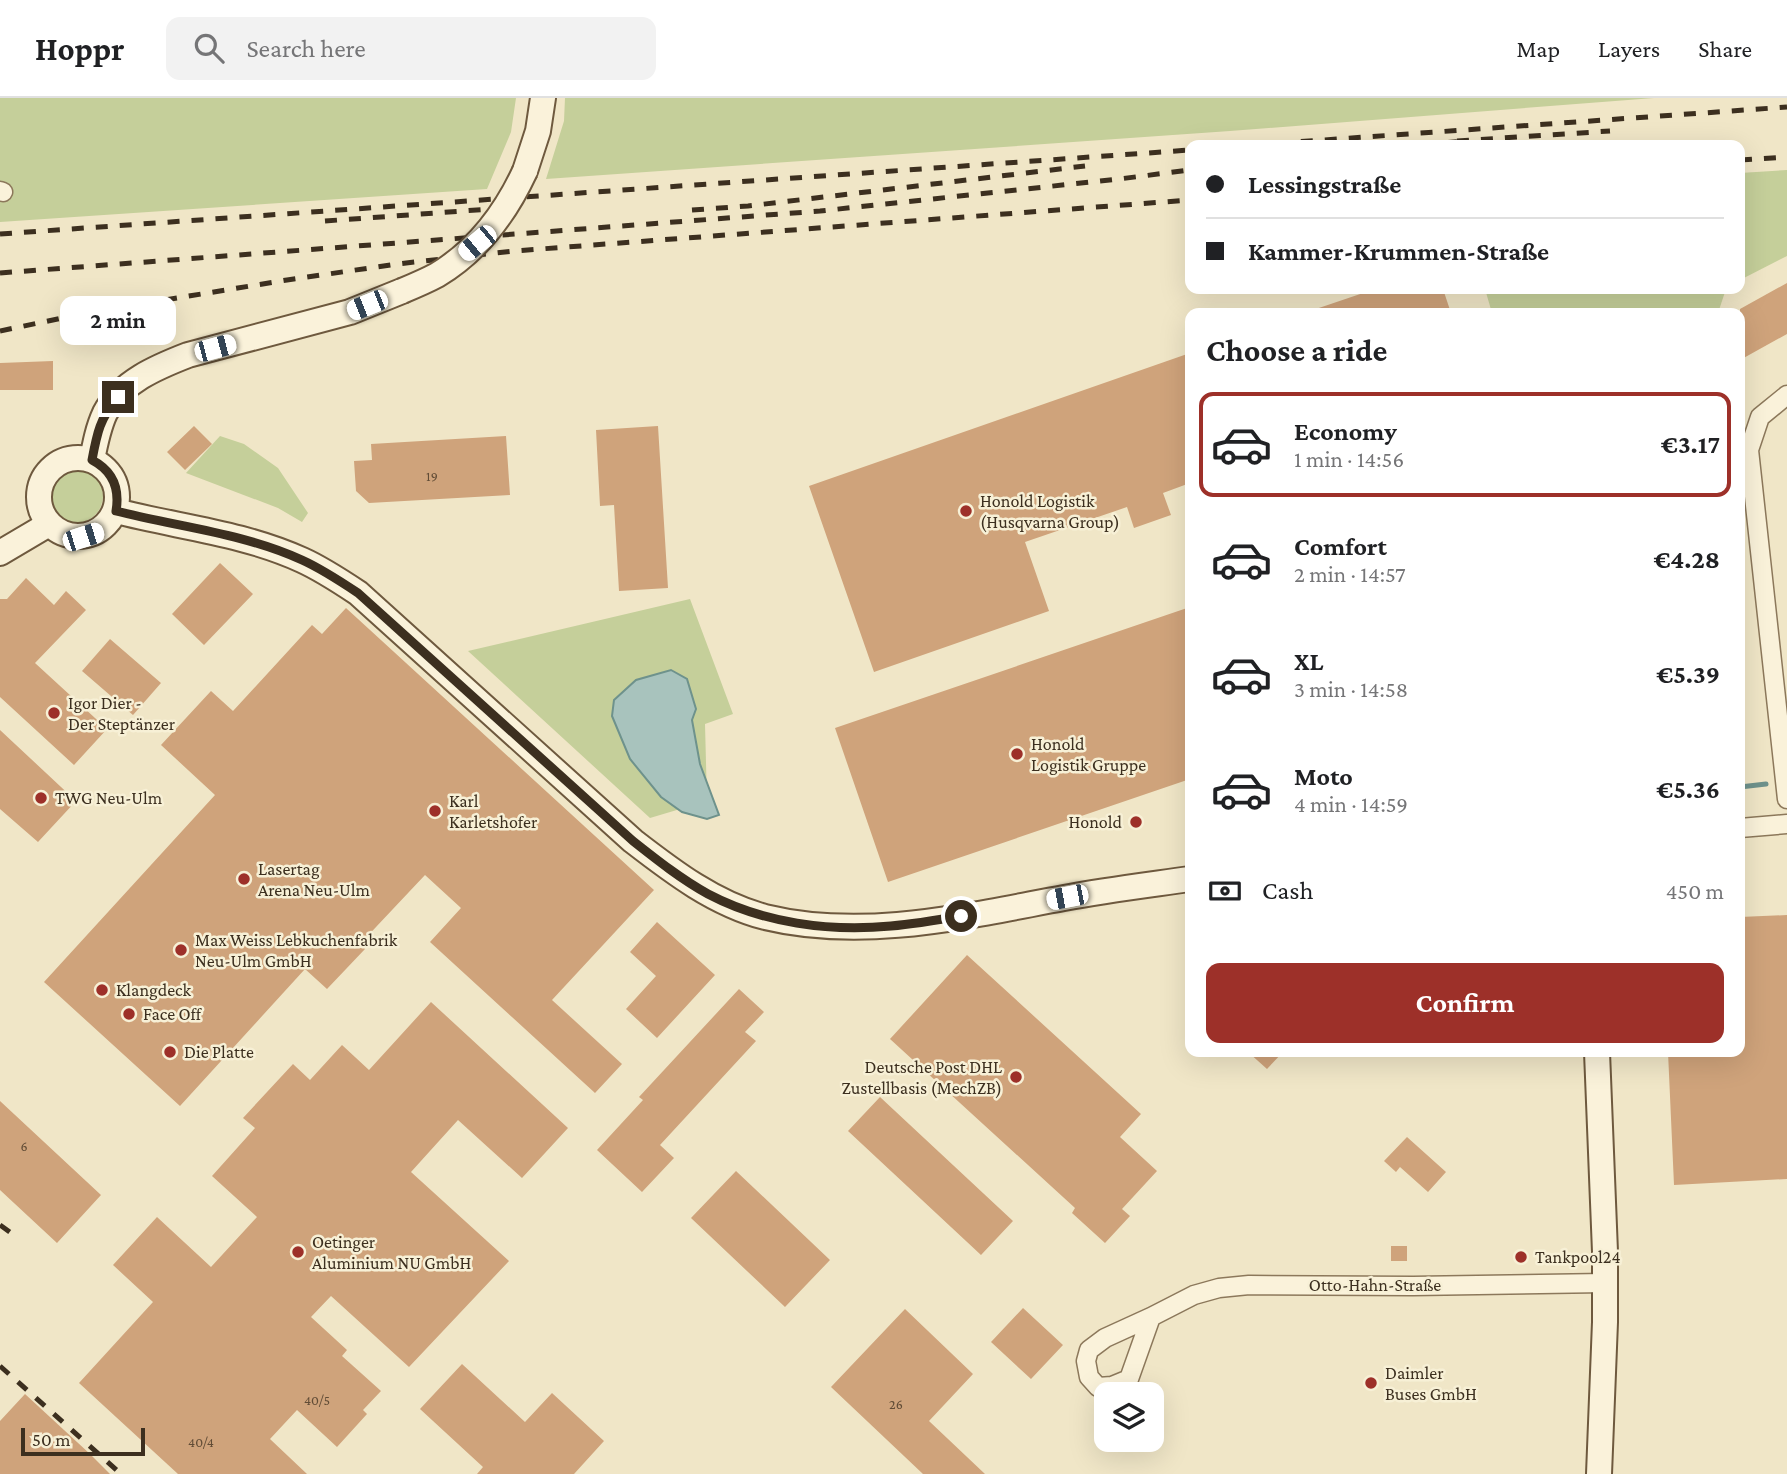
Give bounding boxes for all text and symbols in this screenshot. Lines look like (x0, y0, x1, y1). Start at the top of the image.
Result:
search box (166, 17, 656, 80)
icon: search (190, 29, 228, 67)
text: Hoppr (35, 30, 124, 67)
text: Search here (246, 34, 366, 63)
text: Map (1516, 35, 1560, 62)
text: Layers (1598, 35, 1660, 62)
text: Share (1698, 35, 1752, 62)
text: Lessingstraße (1248, 170, 1401, 199)
car (455, 221, 500, 265)
text: Kammer-Krummen-Straße (1248, 237, 1549, 266)
car (344, 287, 391, 323)
callout: 2 min (60, 296, 176, 344)
text: 2 min (90, 307, 146, 333)
car (192, 332, 239, 364)
text: Choose a ride (1206, 332, 1387, 368)
route end (102, 381, 134, 413)
icon: car (1210, 413, 1273, 476)
text: Economy (1294, 417, 1397, 446)
text: €3.17 (1661, 430, 1720, 459)
text: 1 min · 14:56 (1294, 446, 1404, 472)
house number: 19 (426, 468, 438, 484)
place label: Honold Logistik (Husqvarna Group) (980, 491, 1120, 533)
marker: Honold Logistik (Husqvarna Group) (958, 503, 974, 519)
car (60, 521, 107, 553)
icon: car (1210, 528, 1273, 591)
text: Comfort (1294, 532, 1387, 561)
text: €4.28 (1654, 545, 1720, 574)
text: 2 min · 14:57 (1294, 561, 1406, 587)
icon: car (1210, 643, 1273, 706)
text: XL (1294, 647, 1323, 676)
text: €5.39 (1656, 660, 1720, 689)
text: 3 min · 14:58 (1294, 676, 1408, 702)
place label: Igor Dier - Der Steptänzer (68, 693, 176, 734)
marker: Igor Dier - Der Steptänzer (46, 705, 62, 721)
place label: Honold Logistik Gruppe (1031, 734, 1146, 775)
marker: Honold Logistik Gruppe (1009, 746, 1025, 762)
icon: car (1210, 758, 1273, 821)
text: Moto (1294, 762, 1353, 791)
text: €5.36 (1656, 775, 1720, 804)
place label: TWG Neu-Ulm (55, 788, 163, 808)
marker: TWG Neu-Ulm (33, 790, 49, 806)
place label: Karl Karletshofer (449, 791, 538, 832)
text: 4 min · 14:59 (1294, 791, 1408, 817)
marker: Karl Karletshofer (427, 803, 443, 819)
place label: Honold (1068, 812, 1123, 832)
marker: Honold (1128, 814, 1144, 830)
place label: Lasertag Arena Neu-Ulm (258, 859, 370, 900)
marker: Lasertag Arena Neu-Ulm (236, 871, 252, 887)
icon: cash (1206, 872, 1244, 910)
text: Cash (1262, 876, 1313, 905)
text: 450 m (1666, 878, 1724, 904)
car (1045, 883, 1090, 911)
route start (945, 900, 977, 932)
place label: Max Weiss Lebkuchenfabrik Neu-Ulm GmbH (195, 930, 398, 971)
marker: Max Weiss Lebkuchenfabrik Neu-Ulm GmbH (173, 942, 189, 958)
button: Confirm (1206, 963, 1724, 1043)
place label: Klangdeck (116, 980, 191, 1000)
marker: Klangdeck (94, 982, 110, 998)
place label: Face Off (143, 1004, 203, 1024)
marker: Face Off (121, 1006, 137, 1022)
place label: Die Platte (184, 1042, 254, 1062)
marker: Die Platte (162, 1044, 178, 1060)
place label: Deutsche Post DHL Zustellbasis (MechZB) (842, 1057, 1002, 1099)
marker: Deutsche Post DHL Zustellbasis (MechZB) (1008, 1069, 1024, 1085)
house number: 6 (20, 1138, 28, 1154)
place label: Oetinger Aluminium NU GmbH (312, 1232, 471, 1273)
marker: Oetinger Aluminium NU GmbH (290, 1244, 306, 1260)
place label: Tankpool24 (1535, 1247, 1621, 1267)
marker: Tankpool24 (1513, 1249, 1529, 1265)
street label: Otto-Hahn-Straße (1309, 1275, 1441, 1295)
place label: Daimler Buses GmbH (1385, 1363, 1477, 1404)
marker: Daimler Buses GmbH (1363, 1375, 1379, 1391)
map controls (1094, 1382, 1164, 1452)
button: layers (1094, 1382, 1164, 1452)
house number: 40/5 (304, 1392, 330, 1408)
house number: 26 (889, 1396, 903, 1412)
scale bar (21, 1425, 145, 1457)
text: 50 m (32, 1429, 71, 1450)
house number: 40/4 (188, 1434, 214, 1450)

